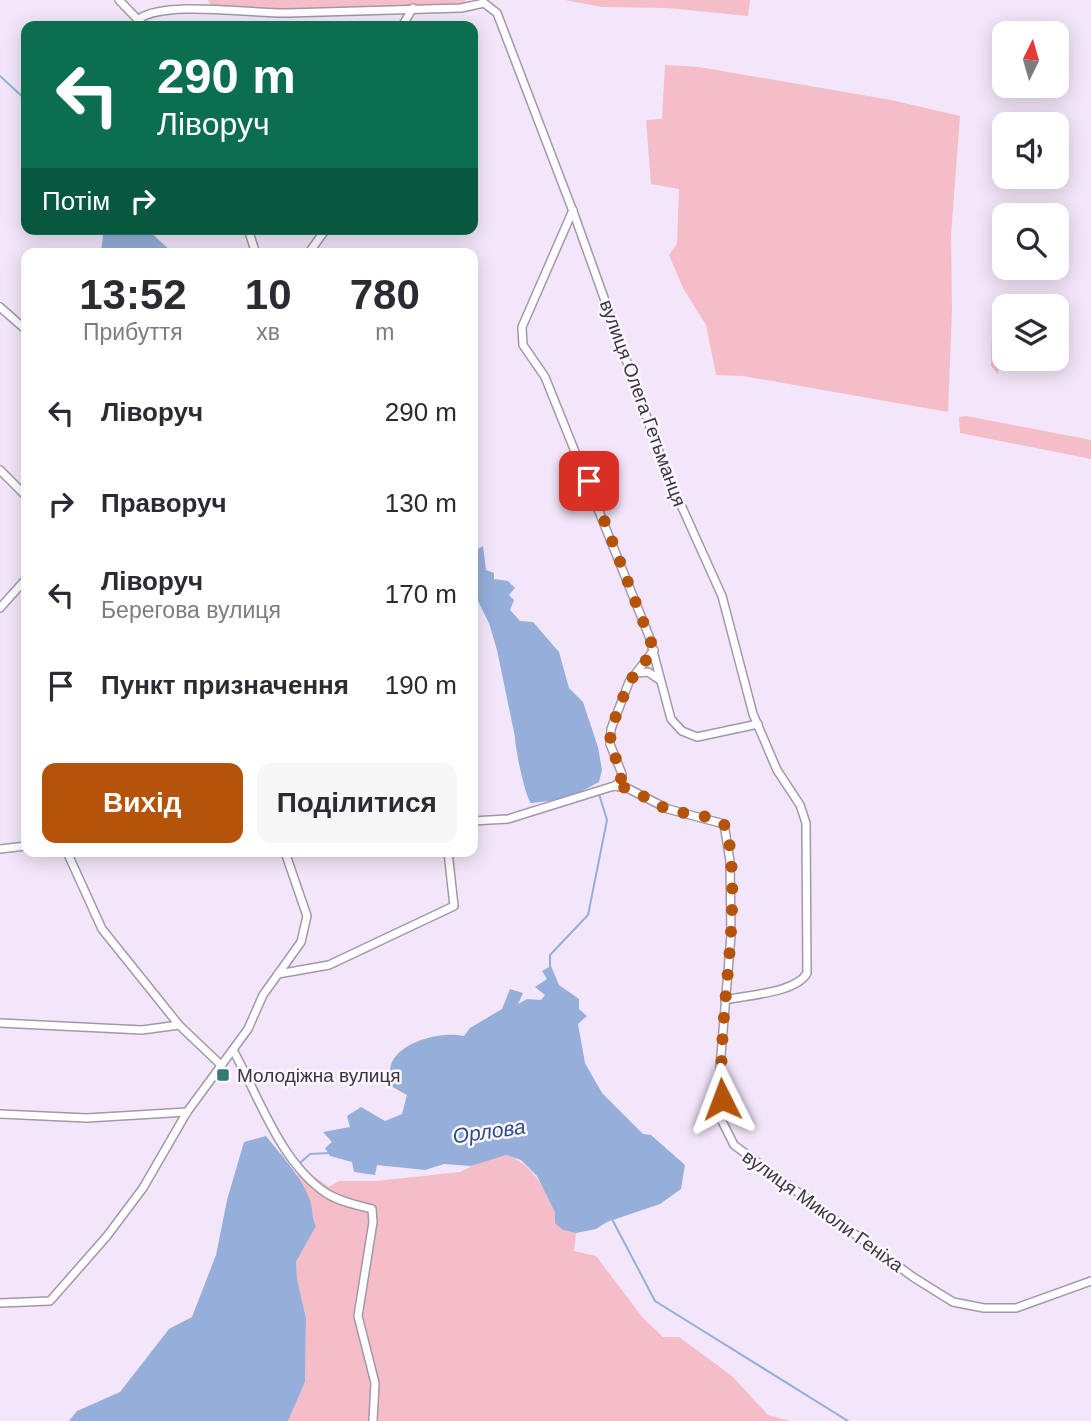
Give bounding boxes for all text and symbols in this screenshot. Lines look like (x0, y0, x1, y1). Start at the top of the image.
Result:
north arrow (992, 21, 1069, 98)
map controls (992, 21, 1069, 371)
icon: left (42, 49, 133, 140)
text: 290 m (157, 49, 296, 103)
text: Ліворуч (157, 106, 270, 142)
button: sound (992, 112, 1069, 189)
icon: right (124, 182, 162, 220)
text: Потім (42, 186, 110, 216)
button: search (992, 203, 1069, 280)
text: 13:52 (79, 271, 187, 318)
text: 10 (245, 271, 292, 318)
text: 780 (350, 271, 420, 318)
button: layers (992, 294, 1069, 371)
street label: вулиця Олега Гетьманця (596, 297, 690, 509)
text: Прибуття (83, 319, 183, 345)
text: хв (256, 319, 280, 345)
text: m (375, 319, 394, 345)
icon: left (42, 394, 80, 432)
text: Ліворуч (101, 397, 203, 427)
text: 290 m (385, 397, 457, 427)
pin (559, 451, 619, 511)
icon: arrive (570, 462, 608, 500)
icon: right (42, 485, 80, 523)
text: Праворуч (101, 488, 227, 518)
text: 130 m (385, 488, 457, 518)
text: Ліворуч (101, 566, 203, 596)
icon: left (42, 576, 80, 614)
text: 170 m (385, 579, 457, 609)
text: Берегова вулиця (101, 597, 281, 623)
icon: arrive (42, 667, 80, 705)
text: Пункт призначення (101, 670, 349, 700)
text: 190 m (385, 670, 457, 700)
button: Вихід (42, 763, 243, 843)
button: Поділитися (257, 763, 457, 843)
position arrow (685, 1062, 759, 1136)
place label: Молодіжна вулиця (237, 1065, 401, 1086)
marker: Молодіжна вулиця (215, 1067, 231, 1083)
water label: Орлова (451, 1115, 527, 1147)
street label: вулиця Миколи Геніха (739, 1146, 908, 1277)

